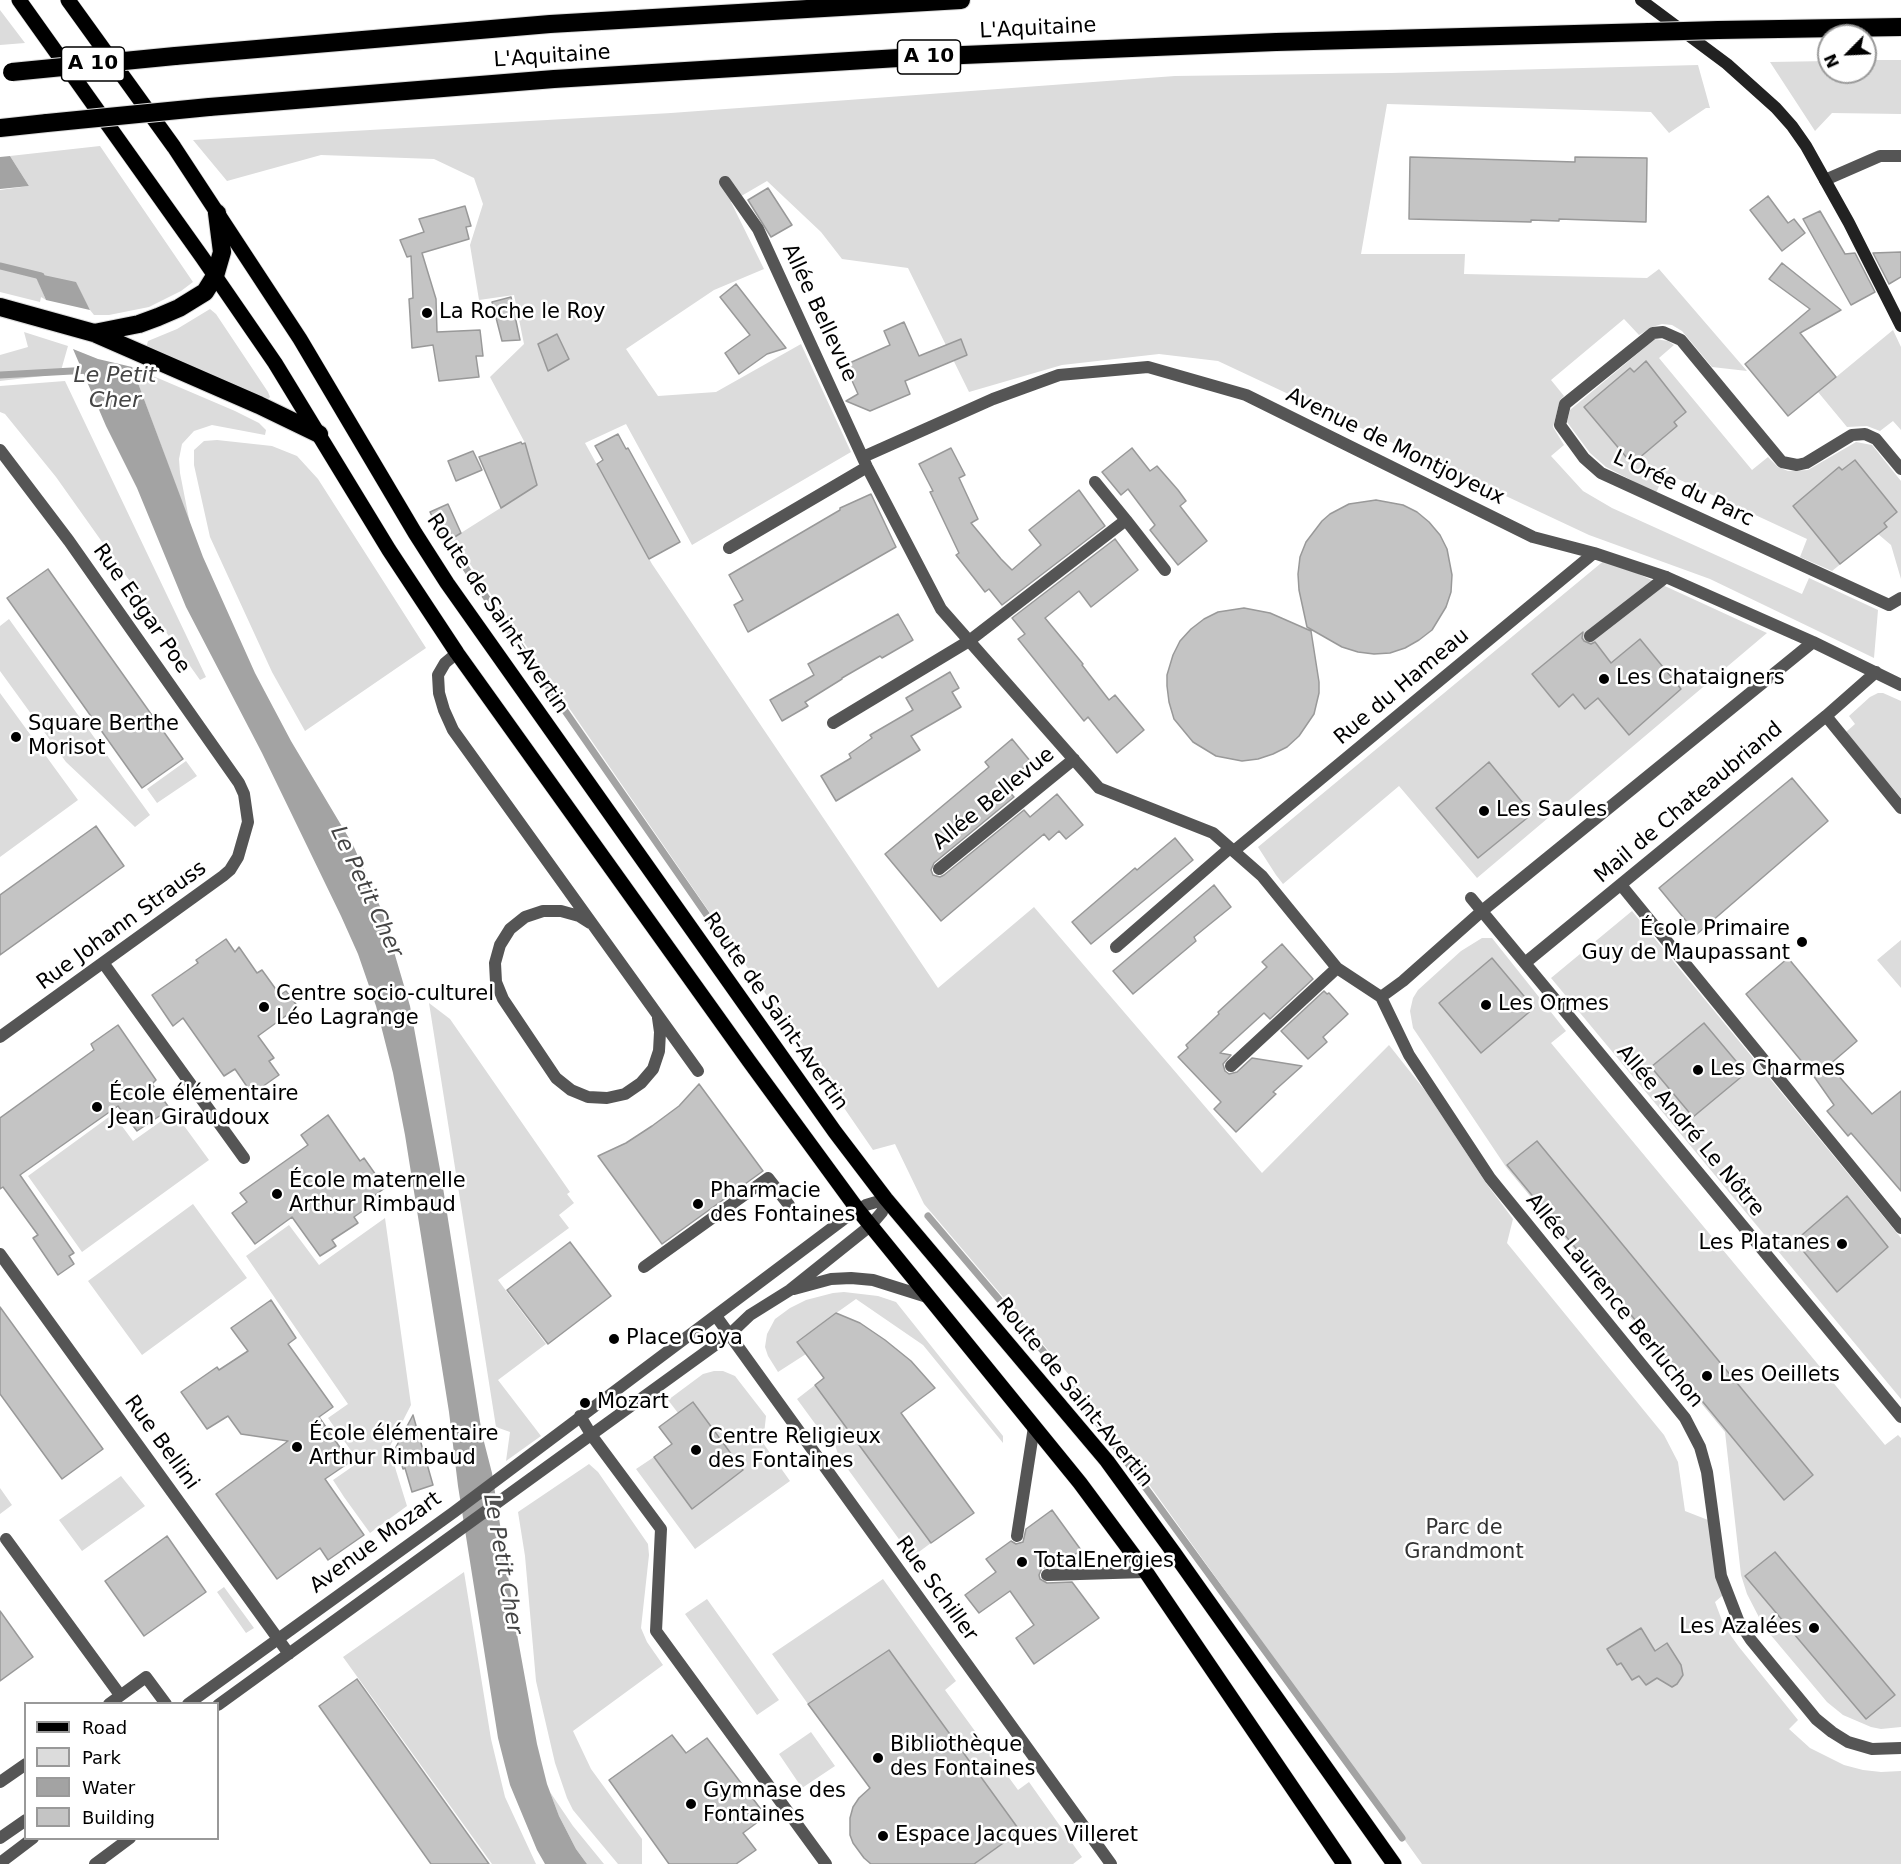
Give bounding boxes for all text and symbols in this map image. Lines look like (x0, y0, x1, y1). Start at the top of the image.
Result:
street label: L'Aquitaine (979, 13, 1097, 45)
north arrow (1817, 24, 1877, 84)
street label: L'Aquitaine (493, 40, 611, 74)
road number: A 10 (898, 40, 960, 74)
road number: A 10 (62, 47, 124, 81)
text: N (1821, 51, 1843, 71)
street label: Allée Bellevue (776, 240, 862, 386)
place label: La Roche le Roy (439, 300, 606, 326)
marker: La Roche le Roy (420, 306, 434, 320)
water label: Le Petit Cher (74, 363, 156, 414)
street label: Avenue de Montjoyeux (1282, 383, 1508, 511)
street label: L'Orée du Parc (1609, 445, 1757, 533)
street label: Route de Saint-Avertin (421, 509, 573, 719)
street label: Rue Edgar Poe (87, 539, 195, 679)
street label: Rue du Hameau (1330, 623, 1474, 751)
place label: Les Chataigners (1616, 666, 1785, 692)
marker: Les Chataigners (1597, 672, 1611, 686)
place label: Square Berthe Morisot (28, 712, 179, 762)
street label: Mail de Chateaubriand (1590, 717, 1788, 889)
marker: Square Berthe Morisot (9, 730, 23, 744)
street label: Allée Bellevue (928, 742, 1060, 856)
place label: Les Saules (1496, 798, 1607, 824)
marker: Les Saules (1477, 804, 1491, 818)
water label: Le Petit Cher (324, 822, 408, 962)
street label: Rue Johann Strauss (32, 856, 212, 996)
street label: Route de Saint-Avertin (697, 908, 853, 1116)
place label: École Primaire Guy de Maupassant (1582, 917, 1790, 967)
marker: École Primaire Guy de Maupassant (1795, 935, 1809, 949)
place label: Centre socio-culturel Léo Lagrange (276, 982, 494, 1032)
place label: Les Ormes (1498, 992, 1609, 1018)
marker: Les Ormes (1479, 998, 1493, 1012)
marker: Centre socio-culturel Léo Lagrange (257, 1000, 271, 1014)
street label: Allée André Le Nôtre (1611, 1040, 1769, 1222)
place label: Les Charmes (1710, 1057, 1845, 1083)
marker: Les Charmes (1691, 1063, 1705, 1077)
place label: École élémentaire Jean Giraudoux (109, 1082, 298, 1132)
marker: École élémentaire Jean Giraudoux (90, 1100, 104, 1114)
place label: École maternelle Arthur Rimbaud (289, 1169, 466, 1219)
place label: Pharmacie des Fontaines (710, 1179, 855, 1229)
marker: École maternelle Arthur Rimbaud (270, 1187, 284, 1201)
street label: Allée Laurence Berluchon (1520, 1189, 1708, 1413)
marker: Pharmacie des Fontaines (691, 1197, 705, 1211)
place label: Les Platanes (1698, 1231, 1830, 1257)
marker: Les Platanes (1835, 1237, 1849, 1251)
street label: Route de Saint-Avertin (990, 1293, 1158, 1493)
place label: Place Goya (626, 1326, 743, 1352)
marker: Place Goya (607, 1332, 621, 1346)
place label: Les Oeillets (1719, 1363, 1840, 1389)
marker: Les Oeillets (1700, 1369, 1714, 1383)
place label: Mozart (597, 1390, 669, 1416)
street label: Rue Bellini (118, 1391, 204, 1495)
marker: Mozart (578, 1396, 592, 1410)
place label: École élémentaire Arthur Rimbaud (309, 1422, 498, 1472)
place label: Centre Religieux des Fontaines (708, 1425, 881, 1475)
marker: École élémentaire Arthur Rimbaud (290, 1440, 304, 1454)
marker: Centre Religieux des Fontaines (689, 1443, 703, 1457)
street label: Avenue Mozart (305, 1487, 447, 1599)
water label: Le Petit Cher (477, 1492, 527, 1636)
park label: Parc de Grandmont (1404, 1516, 1524, 1566)
street label: Rue Schiller (889, 1532, 983, 1646)
place label: TotalEnergies (1034, 1549, 1174, 1575)
marker: TotalEnergies (1015, 1555, 1029, 1569)
place label: Les Azalées (1679, 1615, 1802, 1641)
marker: Les Azalées (1807, 1621, 1821, 1635)
legend (24, 1702, 219, 1840)
text: Road (82, 1717, 127, 1738)
place label: Bibliothèque des Fontaines (890, 1733, 1035, 1783)
text: Park (82, 1747, 121, 1768)
marker: Bibliothèque des Fontaines (871, 1751, 885, 1765)
text: Water (82, 1777, 135, 1798)
place label: Gymnase des Fontaines (703, 1779, 846, 1829)
marker: Gymnase des Fontaines (684, 1797, 698, 1811)
text: Building (82, 1807, 155, 1828)
place label: Espace Jacques Villeret (895, 1823, 1138, 1849)
marker: Espace Jacques Villeret (876, 1829, 890, 1843)

